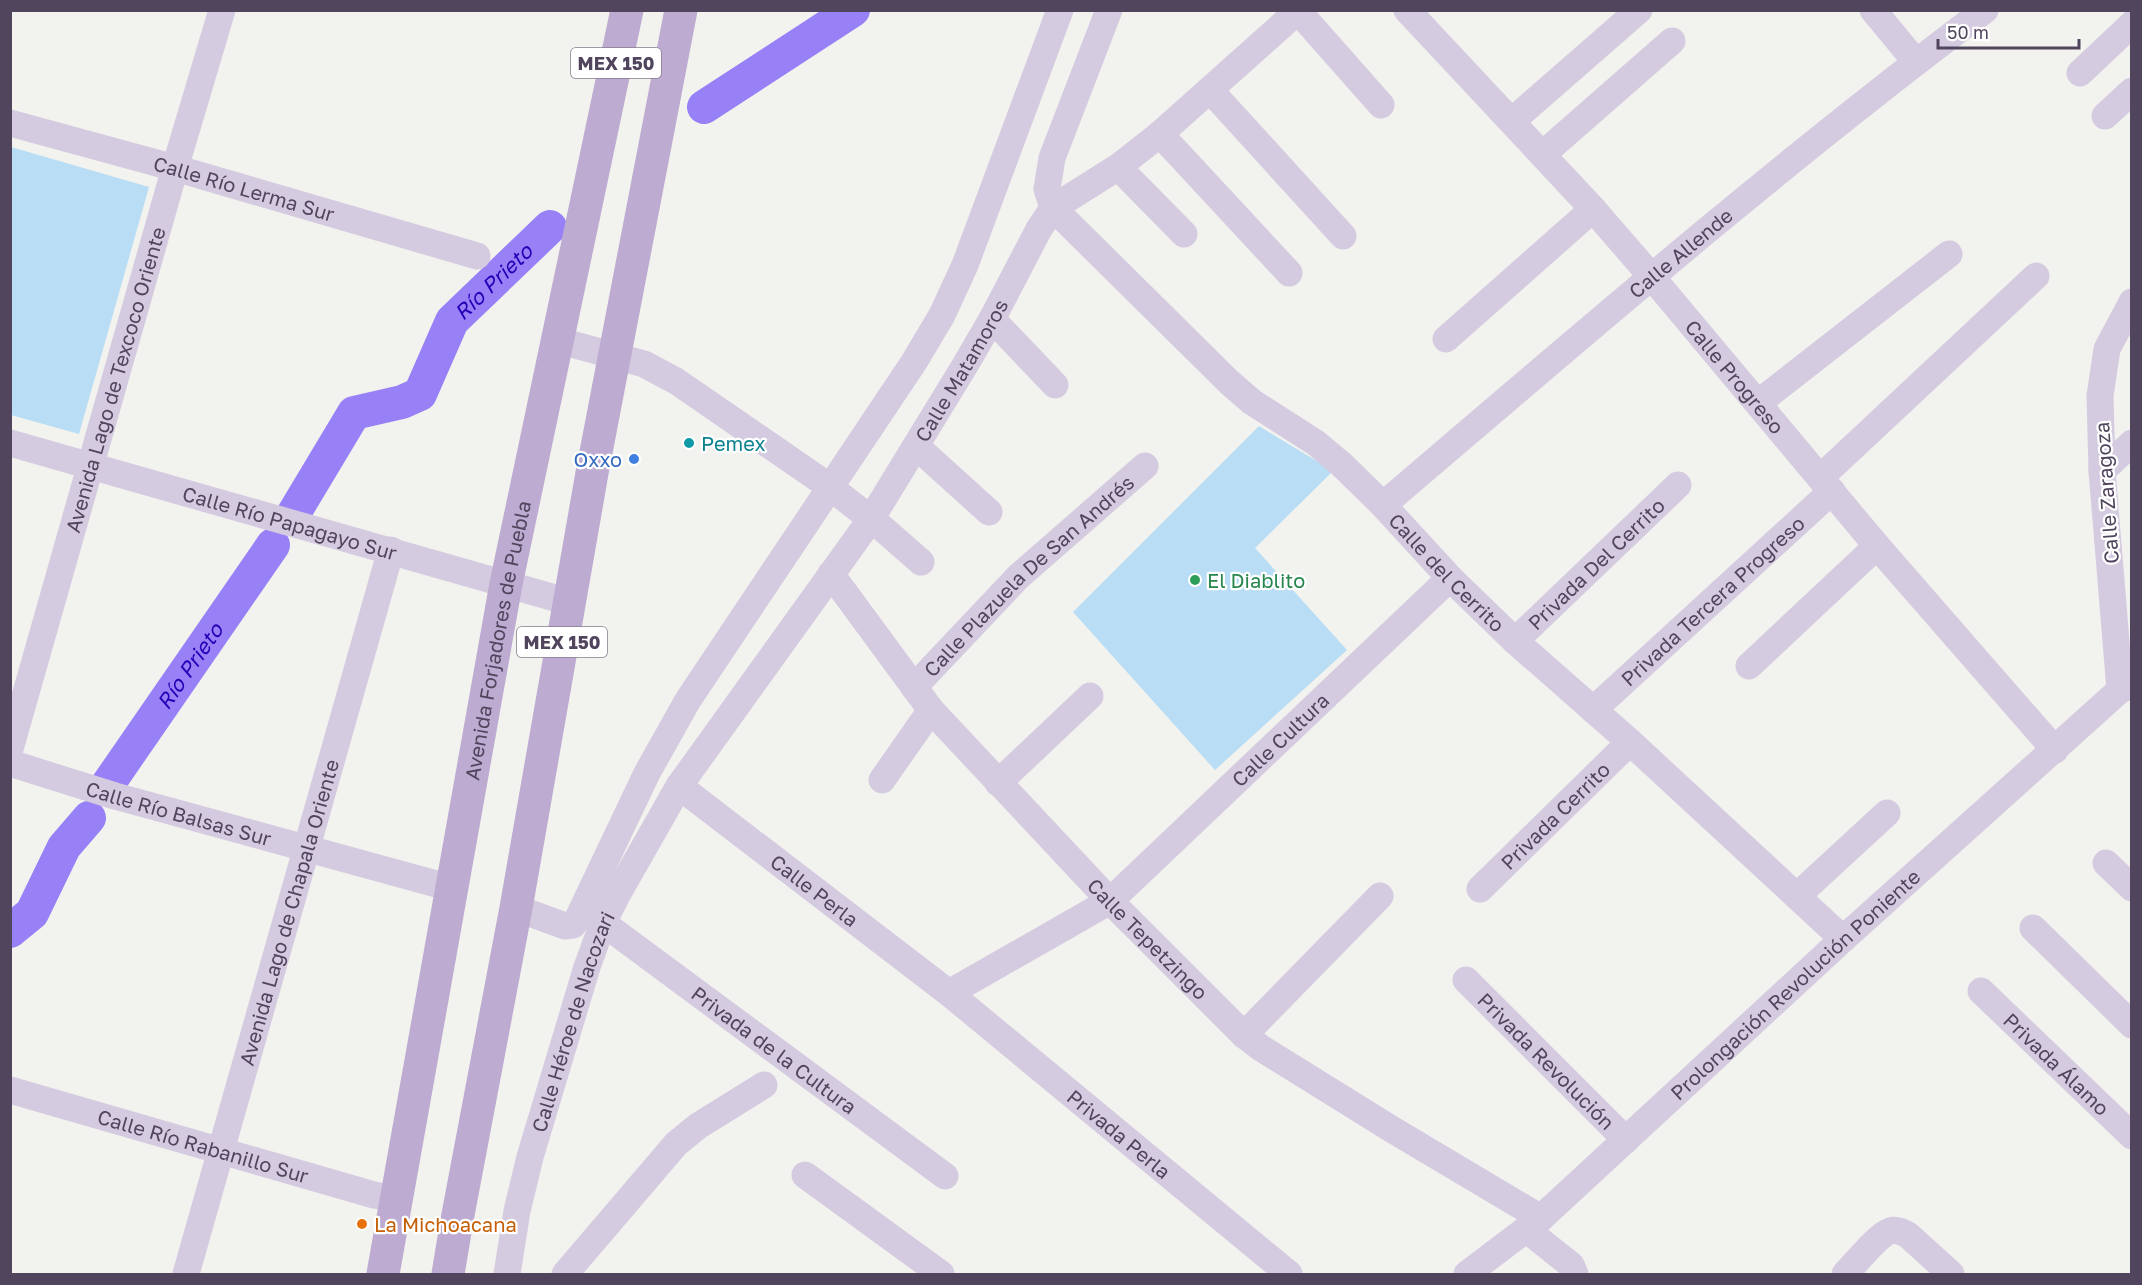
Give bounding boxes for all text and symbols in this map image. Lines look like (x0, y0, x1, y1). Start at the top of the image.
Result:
scale bar (1938, 12, 2079, 50)
text: 50 m (1947, 21, 1989, 43)
road number: MEX 150 (571, 48, 661, 78)
street label: Calle Río Lerma Sur (151, 151, 338, 226)
street label: Calle Allende (1624, 203, 1737, 303)
street label: Avenida Lago de Texcoco Oriente (60, 224, 170, 535)
water label: Río Prieto (448, 237, 539, 325)
street label: Calle Matamoros (909, 295, 1012, 446)
street label: Calle Progreso (1681, 315, 1790, 438)
street label: Calle Zaragoza (2089, 421, 2123, 565)
place label: Pemex (701, 431, 765, 455)
marker: Pemex (682, 436, 696, 450)
place label: Oxxo (574, 447, 622, 471)
marker: Oxxo (627, 452, 641, 466)
street label: Calle Plazuela De San Andrés (918, 470, 1138, 681)
street label: Calle Río Papagayo Sur (180, 481, 400, 565)
street label: Privada Del Cerrito (1523, 493, 1669, 634)
street label: Avenida Forjadores de Puebla (459, 498, 535, 782)
street label: Calle del Cerrito (1384, 508, 1510, 636)
street label: Privada Tercera Progreso (1616, 511, 1809, 690)
place label: El Diablito (1207, 568, 1305, 592)
marker: El Diablito (1188, 573, 1202, 587)
water label: Río Prieto (151, 617, 229, 714)
road number: MEX 150 (517, 627, 607, 657)
street label: Calle Cultura (1227, 688, 1334, 791)
street label: Avenida Lago de Chapala Oriente (234, 756, 343, 1068)
street label: Privada Cerrito (1496, 757, 1614, 874)
street label: Calle Río Balsas Sur (83, 776, 274, 850)
street label: Calle Perla (766, 849, 863, 931)
street label: Prolongación Revolución Poniente (1665, 864, 1925, 1105)
street label: Calle Tepetzingo (1083, 873, 1213, 1004)
street label: Calle Héroe de Nacozari (526, 907, 619, 1135)
street label: Privada de la Cultura (687, 981, 861, 1119)
street label: Privada Revolución (1473, 987, 1620, 1134)
street label: Privada Álamo (1999, 1008, 2115, 1120)
street label: Privada Perla (1063, 1084, 1176, 1183)
street label: Calle Río Rabanillo Sur (95, 1104, 312, 1188)
place label: La Michoacana (374, 1212, 517, 1236)
marker: La Michoacana (355, 1217, 369, 1231)

